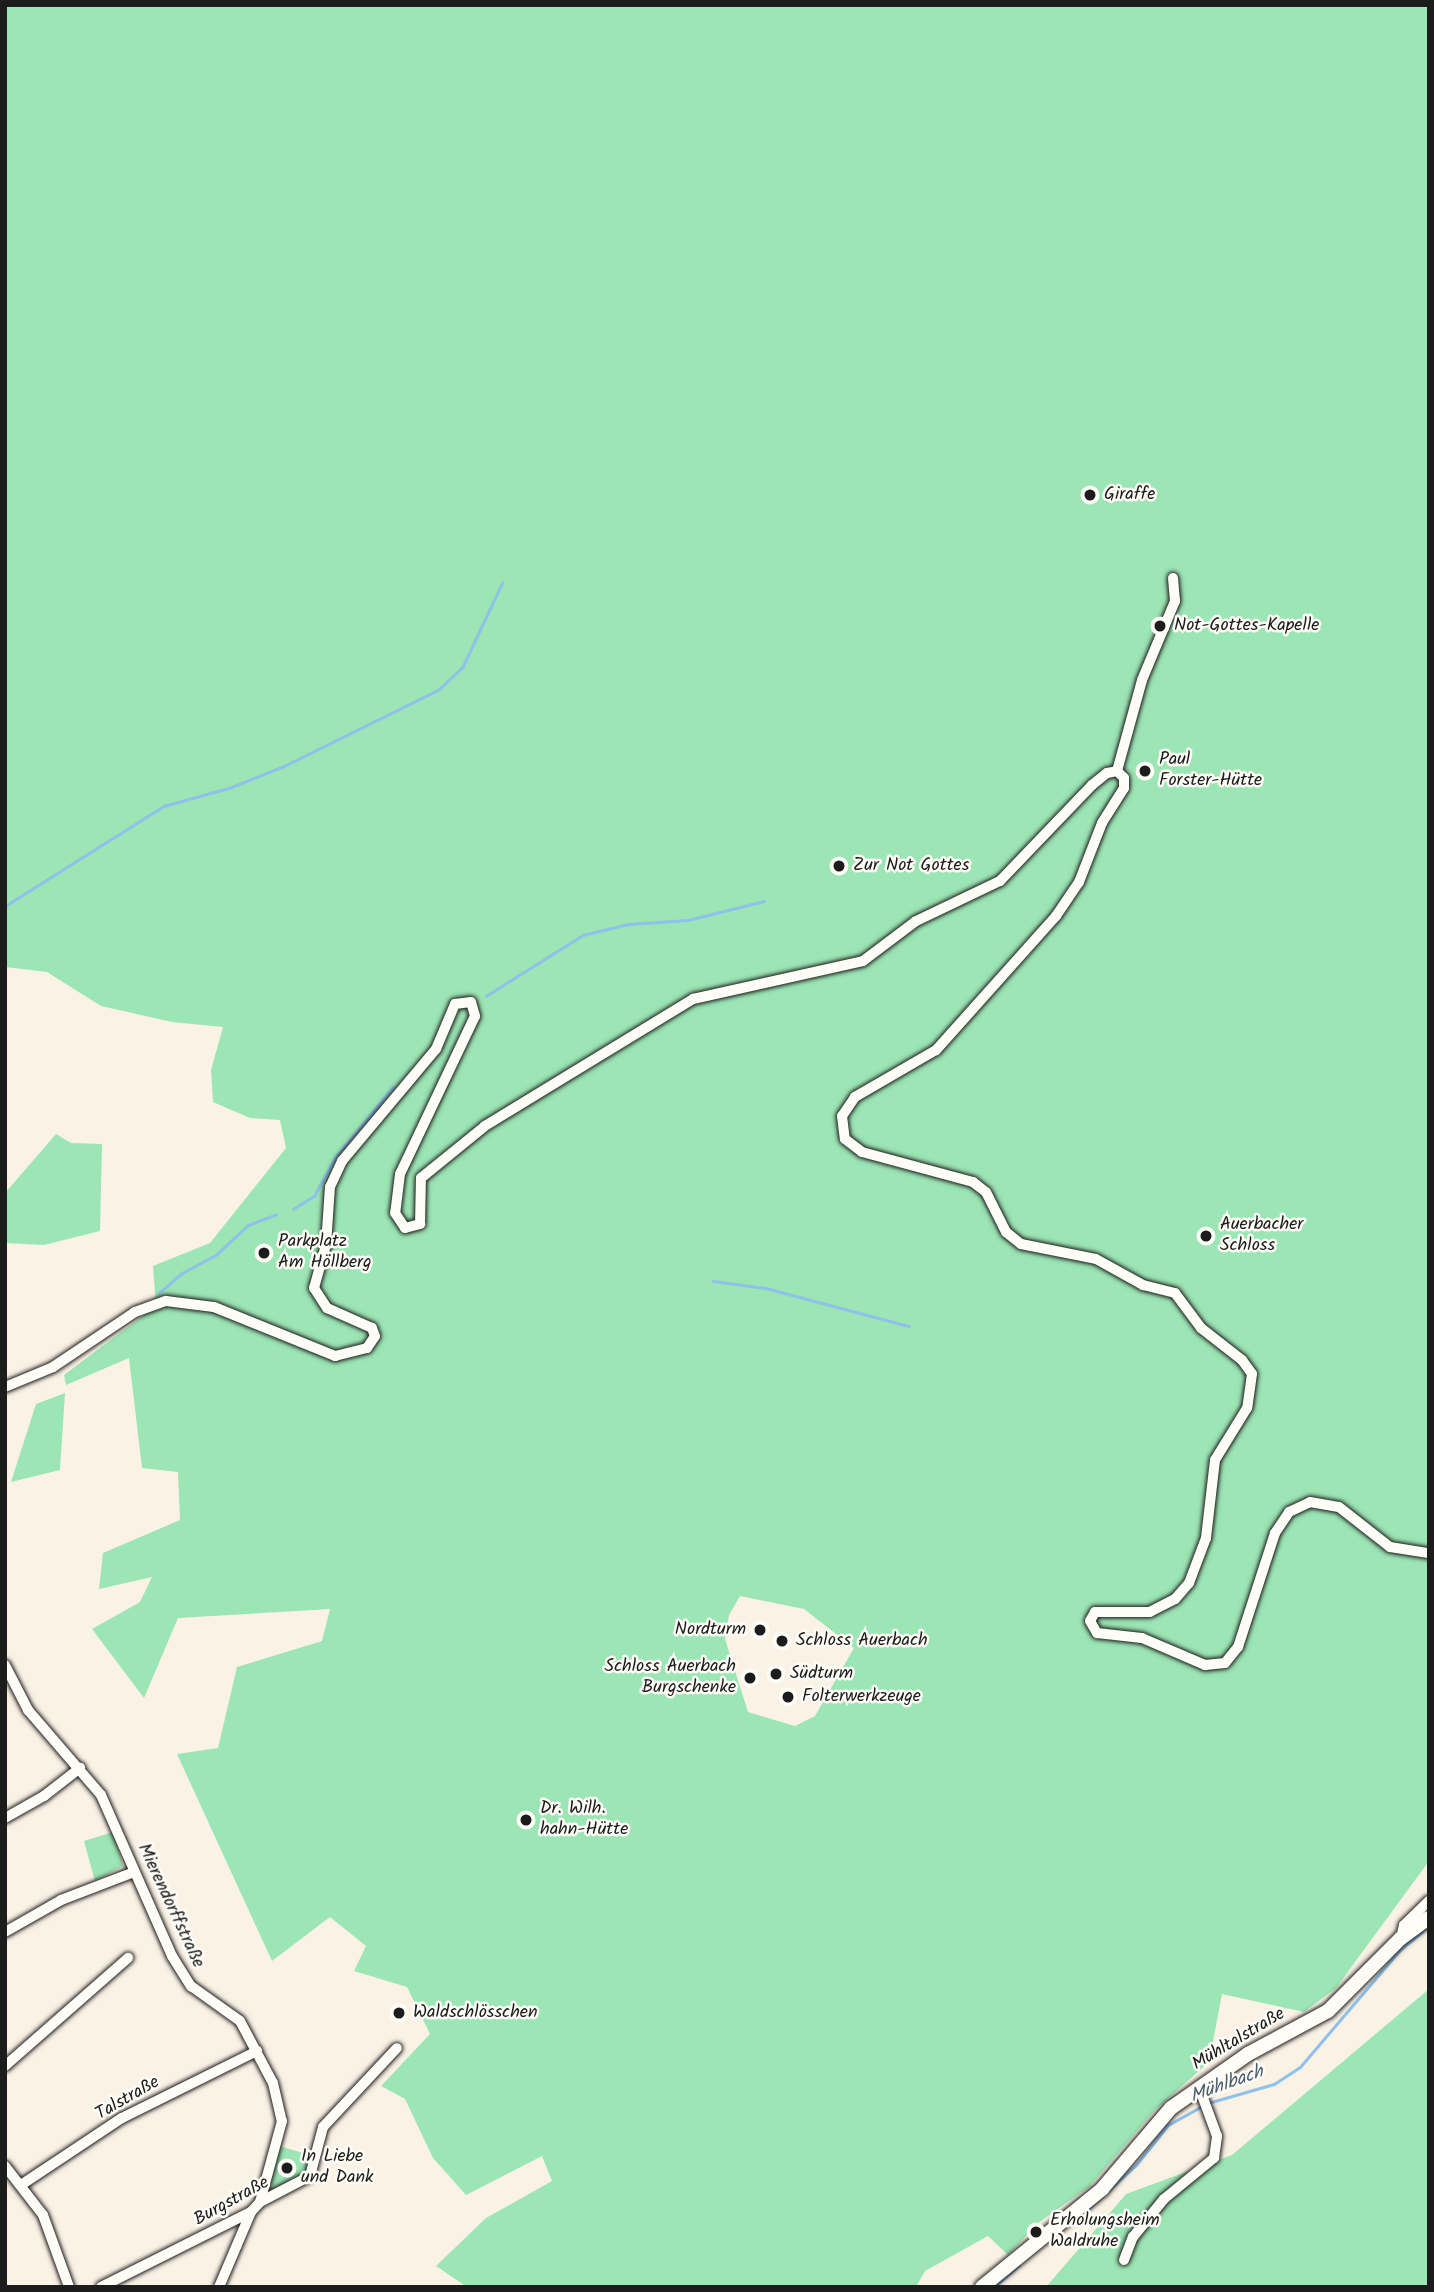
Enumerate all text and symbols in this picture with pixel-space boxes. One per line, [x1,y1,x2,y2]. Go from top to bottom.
place label: Giraffe [1104,484,1155,506]
marker: Giraffe [1082,487,1098,503]
place label: Not-Gottes-Kapelle [1174,615,1319,637]
marker: Not-Gottes-Kapelle [1152,618,1168,634]
place label: Paul Forster-Hütte [1159,750,1262,792]
marker: Paul Forster-Hütte [1137,763,1153,779]
place label: Zur Not Gottes [853,855,969,877]
marker: Zur Not Gottes [831,858,847,874]
place label: Auerbacher Schloss [1220,1215,1303,1258]
marker: Auerbacher Schloss [1198,1228,1214,1244]
place label: Parkplatz Am Höllberg [278,1232,372,1274]
marker: Parkplatz Am Höllberg [256,1245,272,1261]
place label: Nordturm [675,1619,746,1641]
marker: Nordturm [752,1622,768,1638]
place label: Schloss Auerbach [796,1630,928,1652]
marker: Schloss Auerbach [774,1633,790,1649]
place label: Schloss Auerbach Burgschenke [604,1657,736,1700]
place label: Südturm [790,1663,853,1685]
marker: Südturm [768,1666,784,1682]
marker: Schloss Auerbach Burgschenke [742,1670,758,1686]
place label: Folterwerkzeuge [802,1686,921,1708]
marker: Folterwerkzeuge [780,1689,796,1705]
place label: Dr. Wilh. hahn-Hütte [540,1799,628,1842]
marker: Dr. Wilh. hahn-Hütte [518,1812,534,1828]
street label: Mierendorffstraße [132,1840,208,1972]
place label: Waldschlösschen [413,2002,537,2024]
street label: Mühltalstraße [1189,2004,1289,2076]
marker: Waldschlösschen [391,2005,407,2021]
water label: Mühlbach [1187,2061,1267,2109]
street label: Talstraße [92,2072,164,2126]
place label: In Liebe und Dank [301,2147,374,2190]
marker: In Liebe und Dank [279,2160,295,2176]
street label: Burgstraße [191,2173,273,2231]
place label: Erholungsheim Waldruhe [1050,2211,1160,2254]
marker: Erholungsheim Waldruhe [1028,2224,1044,2240]

